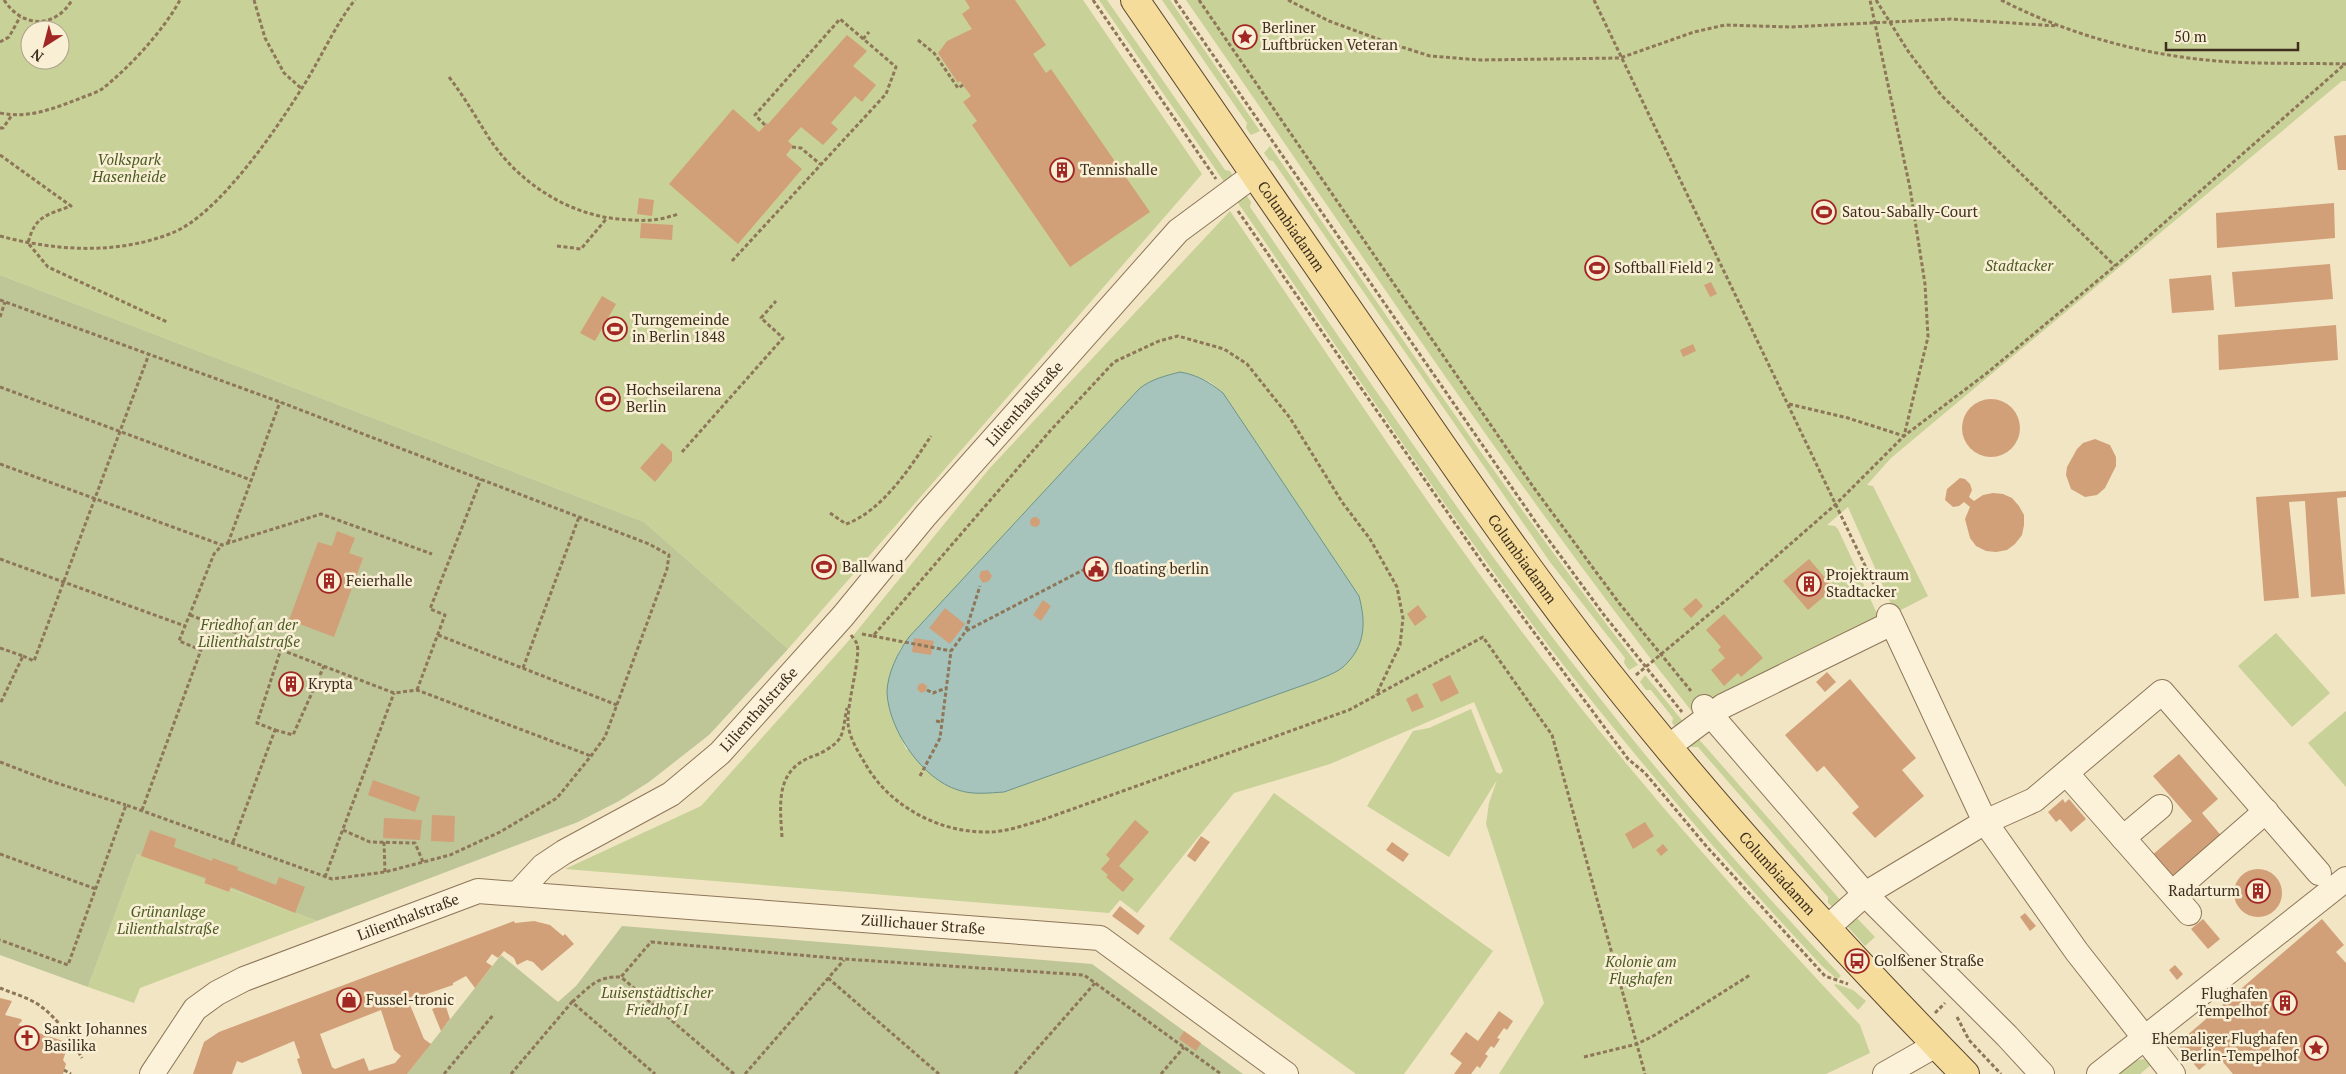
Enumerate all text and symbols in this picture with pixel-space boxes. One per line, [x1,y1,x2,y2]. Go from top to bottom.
place label: Berliner Luftbrücken Veteran [1262,17,1398,54]
north arrow [20,20,70,70]
scale bar [2166,20,2298,52]
place icon: Berliner Luftbrücken Veteran [1232,24,1258,50]
text: 50 m [2174,26,2207,46]
text: N [27,45,47,67]
park label: Volkspark Hasenheide [91,149,166,186]
building icon: Tennishalle [1049,157,1075,183]
place label: Tennishalle [1080,159,1158,179]
street label: Columbiadamm [1254,177,1330,275]
sports icon: Satou-Sabally-Court [1811,199,1837,225]
place label: Satou-Sabally-Court [1842,201,1979,221]
sports icon: Softball Field 2 [1584,255,1610,281]
park label: Stadtacker [1985,255,2054,275]
place label: Softball Field 2 [1614,257,1714,277]
place label: Turngemeinde in Berlin 1848 [632,309,729,346]
sports icon: Turngemeinde in Berlin 1848 [602,316,628,342]
street label: Lilienthalstraße [981,356,1067,450]
place label: Hochseilarena Berlin [626,379,722,416]
sports icon: Hochseilarena Berlin [595,386,621,412]
street label: Columbiadamm [1484,510,1562,607]
sports icon: Ballwand [811,554,837,580]
place label: Ballwand [842,556,904,576]
public building icon: floating berlin [1083,556,1109,582]
place label: floating berlin [1114,558,1209,578]
place label: Projektraum Stadtacker [1826,564,1909,601]
building icon: Feierhalle [316,568,342,594]
place label: Feierhalle [346,570,412,590]
building icon: Projektraum Stadtacker [1796,571,1822,597]
park label: Friedhof an der Lilienthalstraße [197,614,300,651]
street label: Lilienthalstraße [715,662,802,756]
building icon: Krypta [278,671,304,697]
place label: Krypta [308,673,353,693]
street label: Columbiadamm [1735,827,1820,919]
building icon: Radarturm [2245,878,2271,904]
place label: Radarturm [2168,880,2240,900]
street label: Lilienthalstraße [354,888,462,945]
park label: Grünanlage Lilienthalstraße [116,901,219,938]
street label: Züllichauer Straße [860,909,986,938]
bus stop icon: Golßener Straße [1844,948,1870,974]
place label: Golßener Straße [1874,950,1984,970]
park label: Kolonie am Flughafen [1604,951,1677,988]
park label: Luisenstädtischer Friedhof I [600,982,714,1019]
place label: Flughafen Tempelhof [2196,983,2269,1020]
shop icon: Fussel-tronic [336,987,362,1013]
place label: Fussel-tronic [366,989,454,1009]
building icon: Flughafen Tempelhof [2272,990,2298,1016]
place label: Sankt Johannes Basilika [44,1018,147,1055]
church icon: Sankt Johannes Basilika [14,1025,40,1051]
place label: Ehemaliger Flughafen Berlin-Tempelhof [2152,1028,2299,1065]
place icon: Ehemaliger Flughafen Berlin-Tempelhof [2303,1035,2329,1061]

